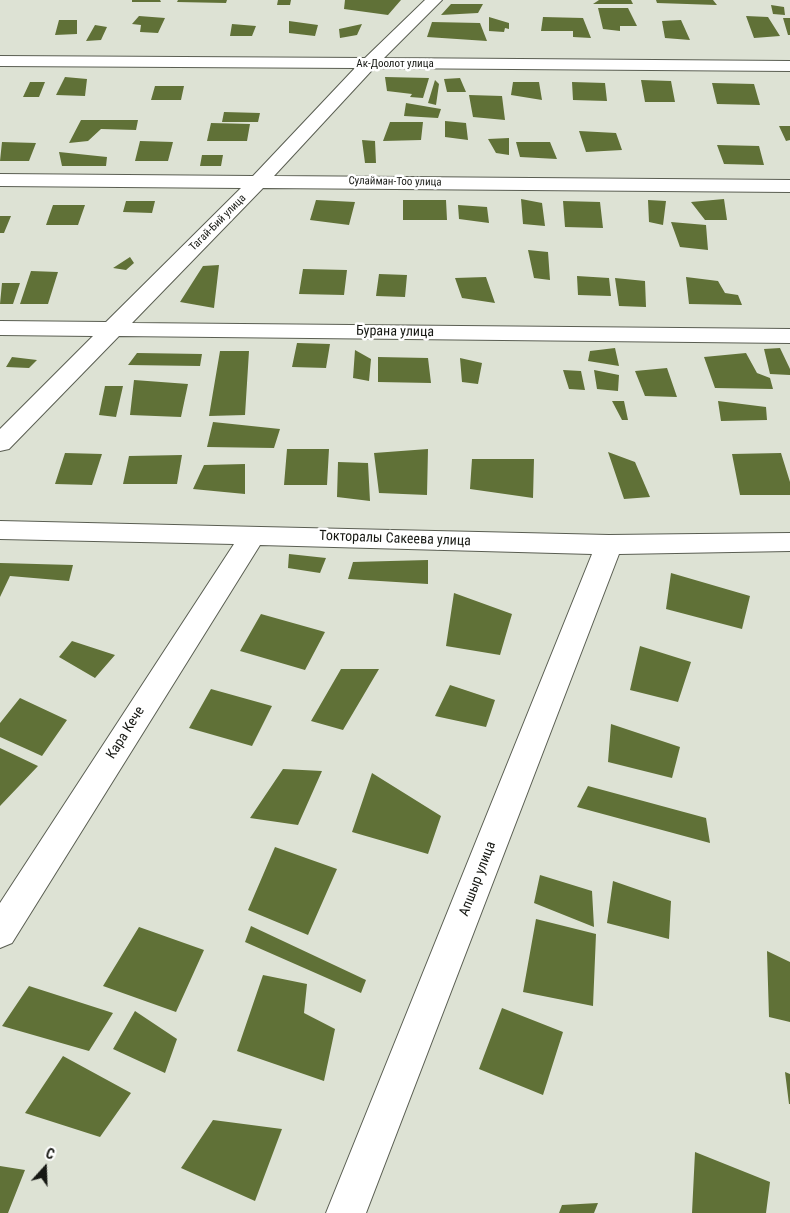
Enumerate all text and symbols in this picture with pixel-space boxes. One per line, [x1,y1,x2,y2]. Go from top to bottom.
street label: Ак-Доолот улица [356,57,434,71]
street label: Сулайман-Тоо улица [348,175,442,189]
street label: Тагай-Бий улица [187,192,249,254]
street label: Бурана улица [356,323,434,341]
street label: Токторалы Сакеева улица [319,528,471,550]
street label: Кара Кече [103,704,149,762]
street label: Апшыр улица [456,839,500,919]
north arrow [20,1143,70,1193]
text: С [44,1145,57,1163]

